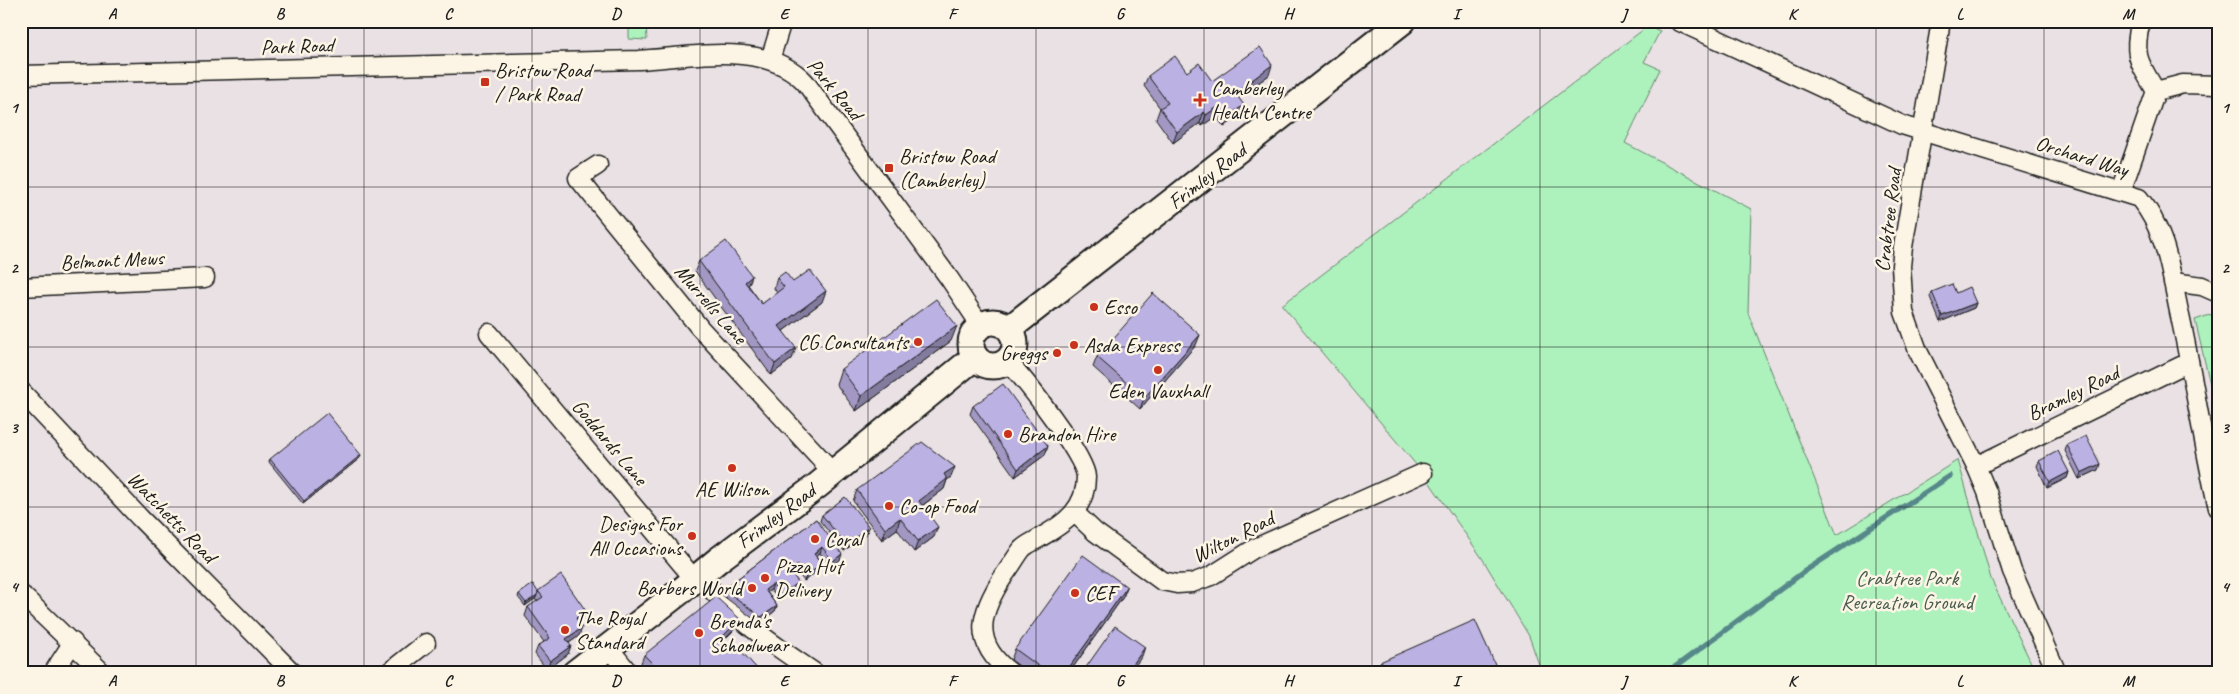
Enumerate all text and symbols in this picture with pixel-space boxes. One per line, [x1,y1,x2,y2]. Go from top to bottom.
text: A [108,4,118,24]
text: B [276,4,286,24]
text: C [444,4,454,24]
text: D [611,4,622,24]
text: E [780,4,791,24]
text: F [948,4,959,24]
text: G [1116,4,1126,24]
text: H [1283,4,1295,24]
text: I [1453,4,1463,24]
text: J [1620,4,1629,24]
text: K [1788,4,1800,24]
text: L [1957,4,1965,24]
text: M [2122,4,2136,24]
street label: Park Road [260,32,337,60]
street label: Park Road [802,53,870,127]
place label: Bristow Road / Park Road [495,57,595,107]
place label: Camberley Health Centre [1211,75,1313,125]
marker: Bristow Road / Park Road [479,76,491,88]
marker: Camberley Health Centre [1193,93,1207,107]
text: 1 [10,98,19,118]
text: 1 [2221,98,2230,118]
street label: Orchard Way [2032,130,2133,183]
street label: Frimley Road [1163,135,1254,215]
place label: Bristow Road (Camberley) [899,143,999,193]
marker: Bristow Road (Camberley) [883,162,895,174]
street label: Crabtree Road [1869,163,1908,273]
street label: Belmont Mews [60,244,166,276]
text: 2 [10,258,19,278]
text: 2 [2221,258,2230,278]
street label: Murrells Lane [669,259,754,351]
place label: Esso [1104,294,1138,320]
marker: Esso [1088,301,1100,313]
place label: CG Consultants [798,329,910,355]
place label: Asda Express [1084,332,1181,358]
marker: CG Consultants [912,336,924,348]
marker: Asda Express [1068,339,1080,351]
place label: Greggs [1000,340,1049,366]
marker: Greggs [1051,347,1063,359]
street label: Bramley Road [2023,358,2127,426]
marker: Eden Vauxhall [1152,364,1164,376]
place label: Eden Vauxhall [1108,378,1211,404]
street label: Goddards Lane [566,394,655,492]
text: 3 [10,418,19,438]
text: 3 [2221,418,2230,438]
place label: Brandon Hire [1018,421,1118,447]
marker: Brandon Hire [1002,428,1014,440]
marker: AE Wilson [726,462,738,474]
street label: Watchetts Road [122,466,225,571]
place label: AE Wilson [695,476,770,502]
street label: Frimley Road [731,476,824,554]
place label: Co-op Food [899,493,980,519]
marker: Co-op Food [883,500,895,512]
street label: Wilton Road [1188,504,1281,569]
place label: Designs For All Occasions [589,511,684,561]
place label: Coral [825,526,865,552]
marker: Designs For All Occasions [686,530,698,542]
marker: Coral [809,533,821,545]
place label: Pizza Hut Delivery [775,553,845,603]
park label: Crabtree Park Recreation Ground [1841,565,1977,615]
marker: Pizza Hut Delivery [759,572,771,584]
place label: Barbers World [637,575,746,601]
text: 4 [10,577,19,597]
text: 4 [2221,577,2230,597]
place label: CEF [1085,580,1121,606]
marker: Barbers World [746,582,758,594]
marker: CEF [1069,587,1081,599]
place label: The Royal Standard [575,605,647,655]
place label: Brenda's Schoolwear [709,608,790,658]
marker: The Royal Standard [559,624,571,636]
marker: Brenda's Schoolwear [693,627,705,639]
text: A [108,671,118,691]
text: B [276,671,286,691]
text: C [444,671,454,691]
text: D [611,671,622,691]
text: E [780,671,791,691]
text: F [948,671,959,691]
text: G [1116,671,1126,691]
text: H [1283,671,1295,691]
text: I [1453,671,1463,691]
text: J [1620,671,1629,691]
text: K [1788,671,1800,691]
text: L [1957,671,1965,691]
text: M [2122,671,2136,691]

